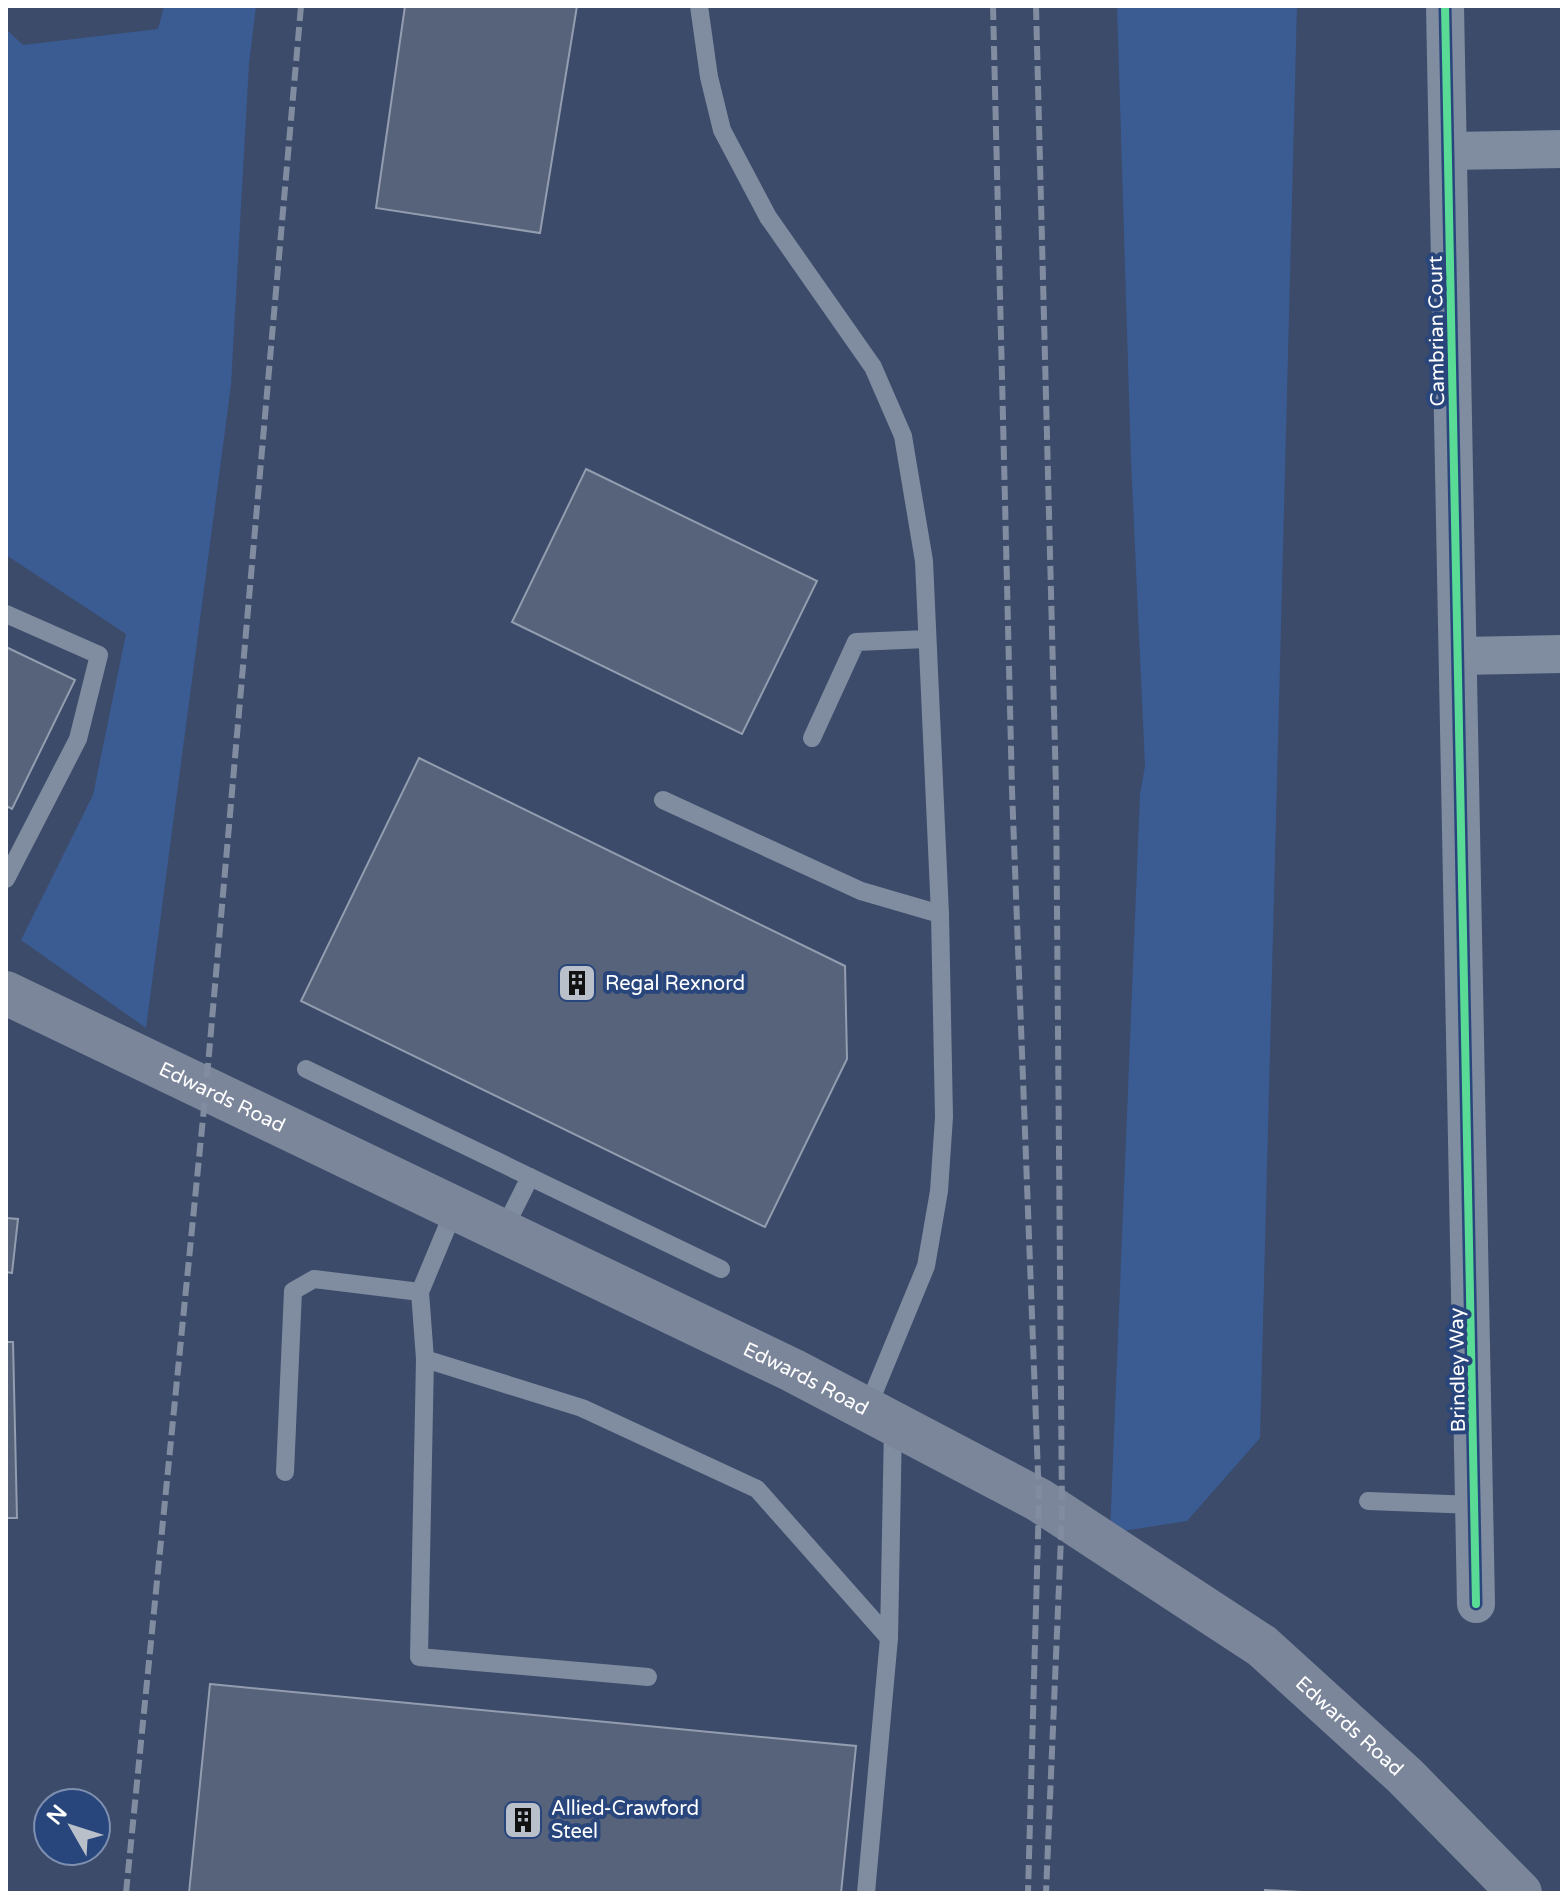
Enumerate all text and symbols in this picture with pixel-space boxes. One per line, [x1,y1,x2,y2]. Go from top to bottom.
street label: Cambrian Court [1424,255,1450,406]
building icon: Regal Rexnord [556,962,598,1004]
place label: Regal Rexnord [605,972,745,996]
street label: Edwards Road [155,1057,289,1138]
street label: Brindley Way [1445,1307,1471,1432]
street label: Edwards Road [739,1337,872,1421]
street label: Edwards Road [1290,1671,1408,1782]
north arrow [32,1787,112,1867]
place label: Allied-Crawford Steel [551,1797,699,1844]
building icon: Allied-Crawford Steel [502,1799,544,1841]
text: N [42,1800,73,1830]

